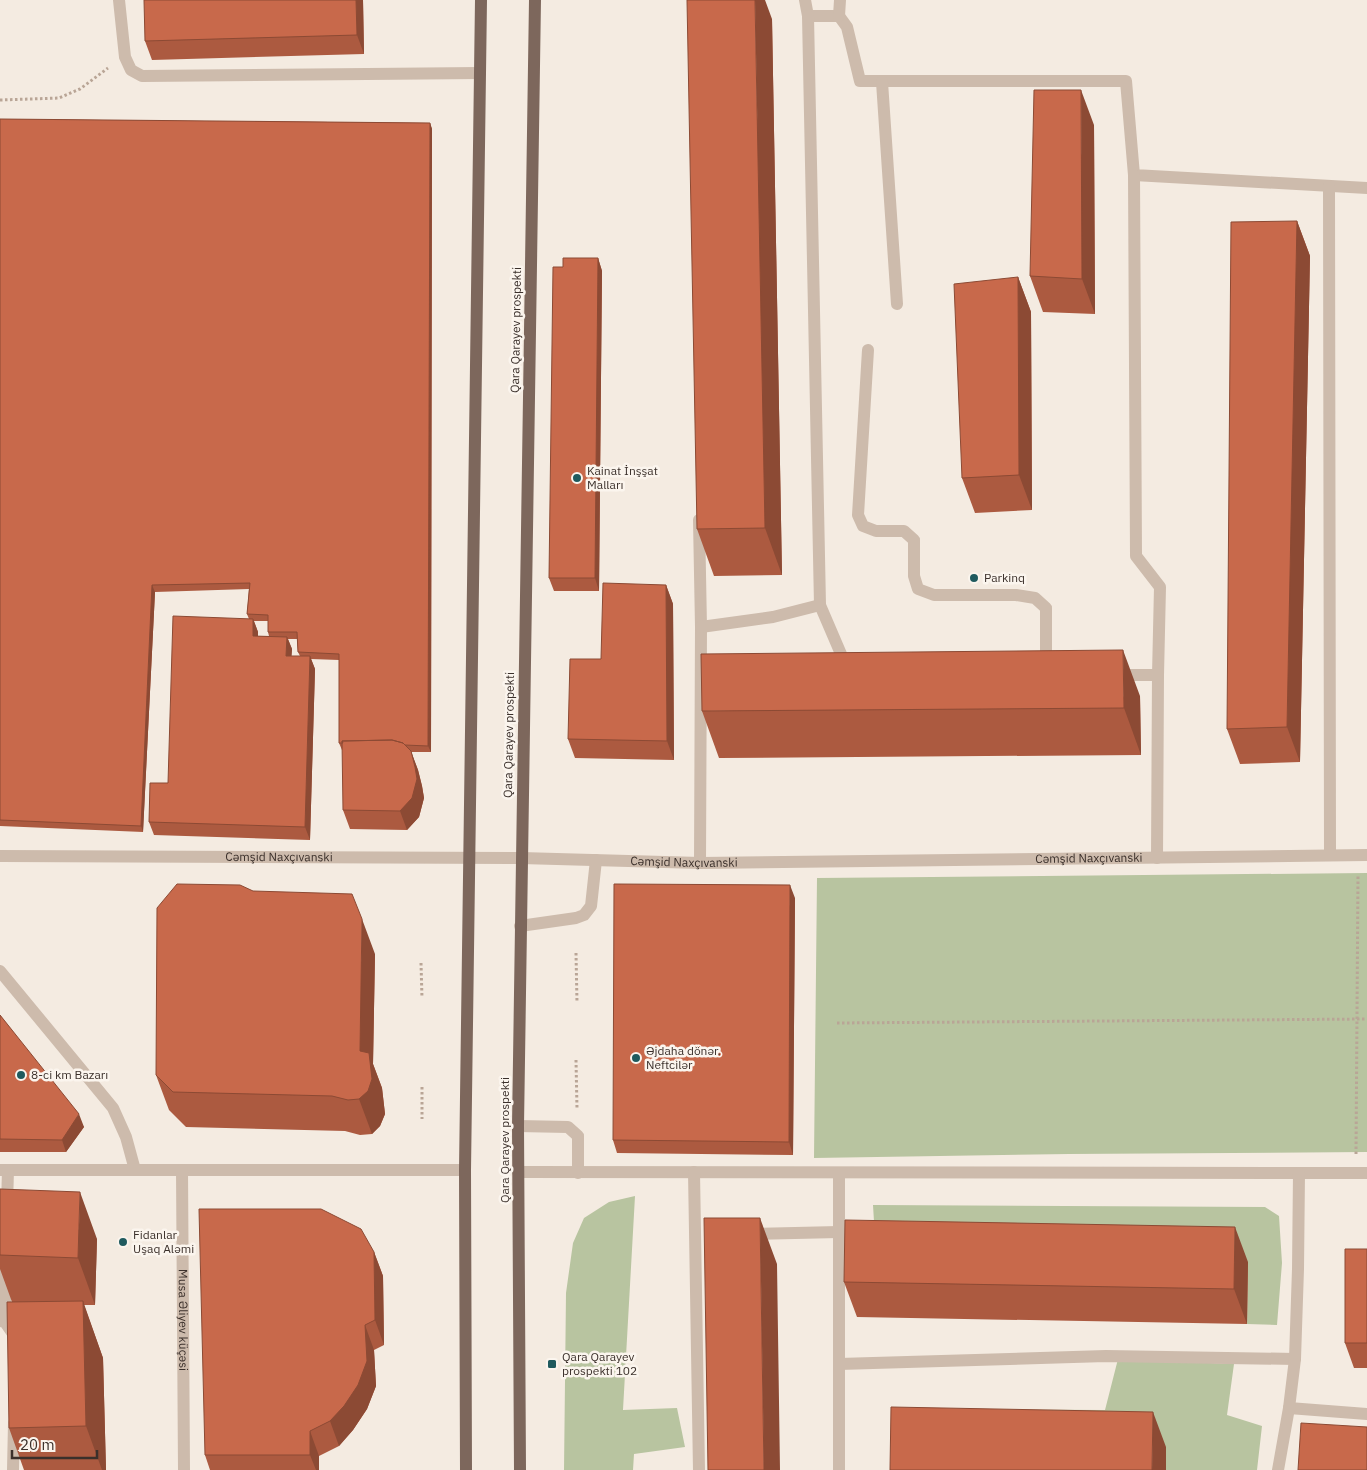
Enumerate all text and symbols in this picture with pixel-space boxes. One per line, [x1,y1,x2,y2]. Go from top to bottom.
street label: Qara Qarayev prospekti [507,267,524,393]
place label: Kainat İnşşat Malları [587,463,658,492]
marker: Kainat İnşşat Malları [571,472,583,484]
place label: Parkinq [984,570,1025,585]
marker: Parkinq [968,572,980,584]
street label: Qara Qarayev prospekti [500,672,517,798]
street label: Cəmşid Naxçıvanski [225,849,333,864]
street label: Cəmşid Naxçıvanski [1035,850,1143,866]
street label: Cəmşid Naxçıvanski [630,853,738,870]
place label: Əjdaha dönər. Neftcilər [646,1043,721,1072]
marker: Əjdaha dönər. Neftcilər [630,1052,642,1064]
place label: 8-ci km Bazarı [31,1067,108,1082]
marker: 8-ci km Bazarı [15,1069,27,1081]
street label: Qara Qarayev prospekti [497,1077,512,1203]
place label: Fidanlar Uşaq Aləmi [133,1227,194,1256]
marker: Fidanlar Uşaq Aləmi [117,1236,129,1248]
street label: Musa Əliyev küçəsi [176,1269,191,1371]
place label: Qara Qarayev prospekti 102 [562,1349,637,1378]
marker: Qara Qarayev prospekti 102 [546,1358,558,1370]
scale bar [12,1428,98,1460]
text: 20 m [20,1435,55,1454]

